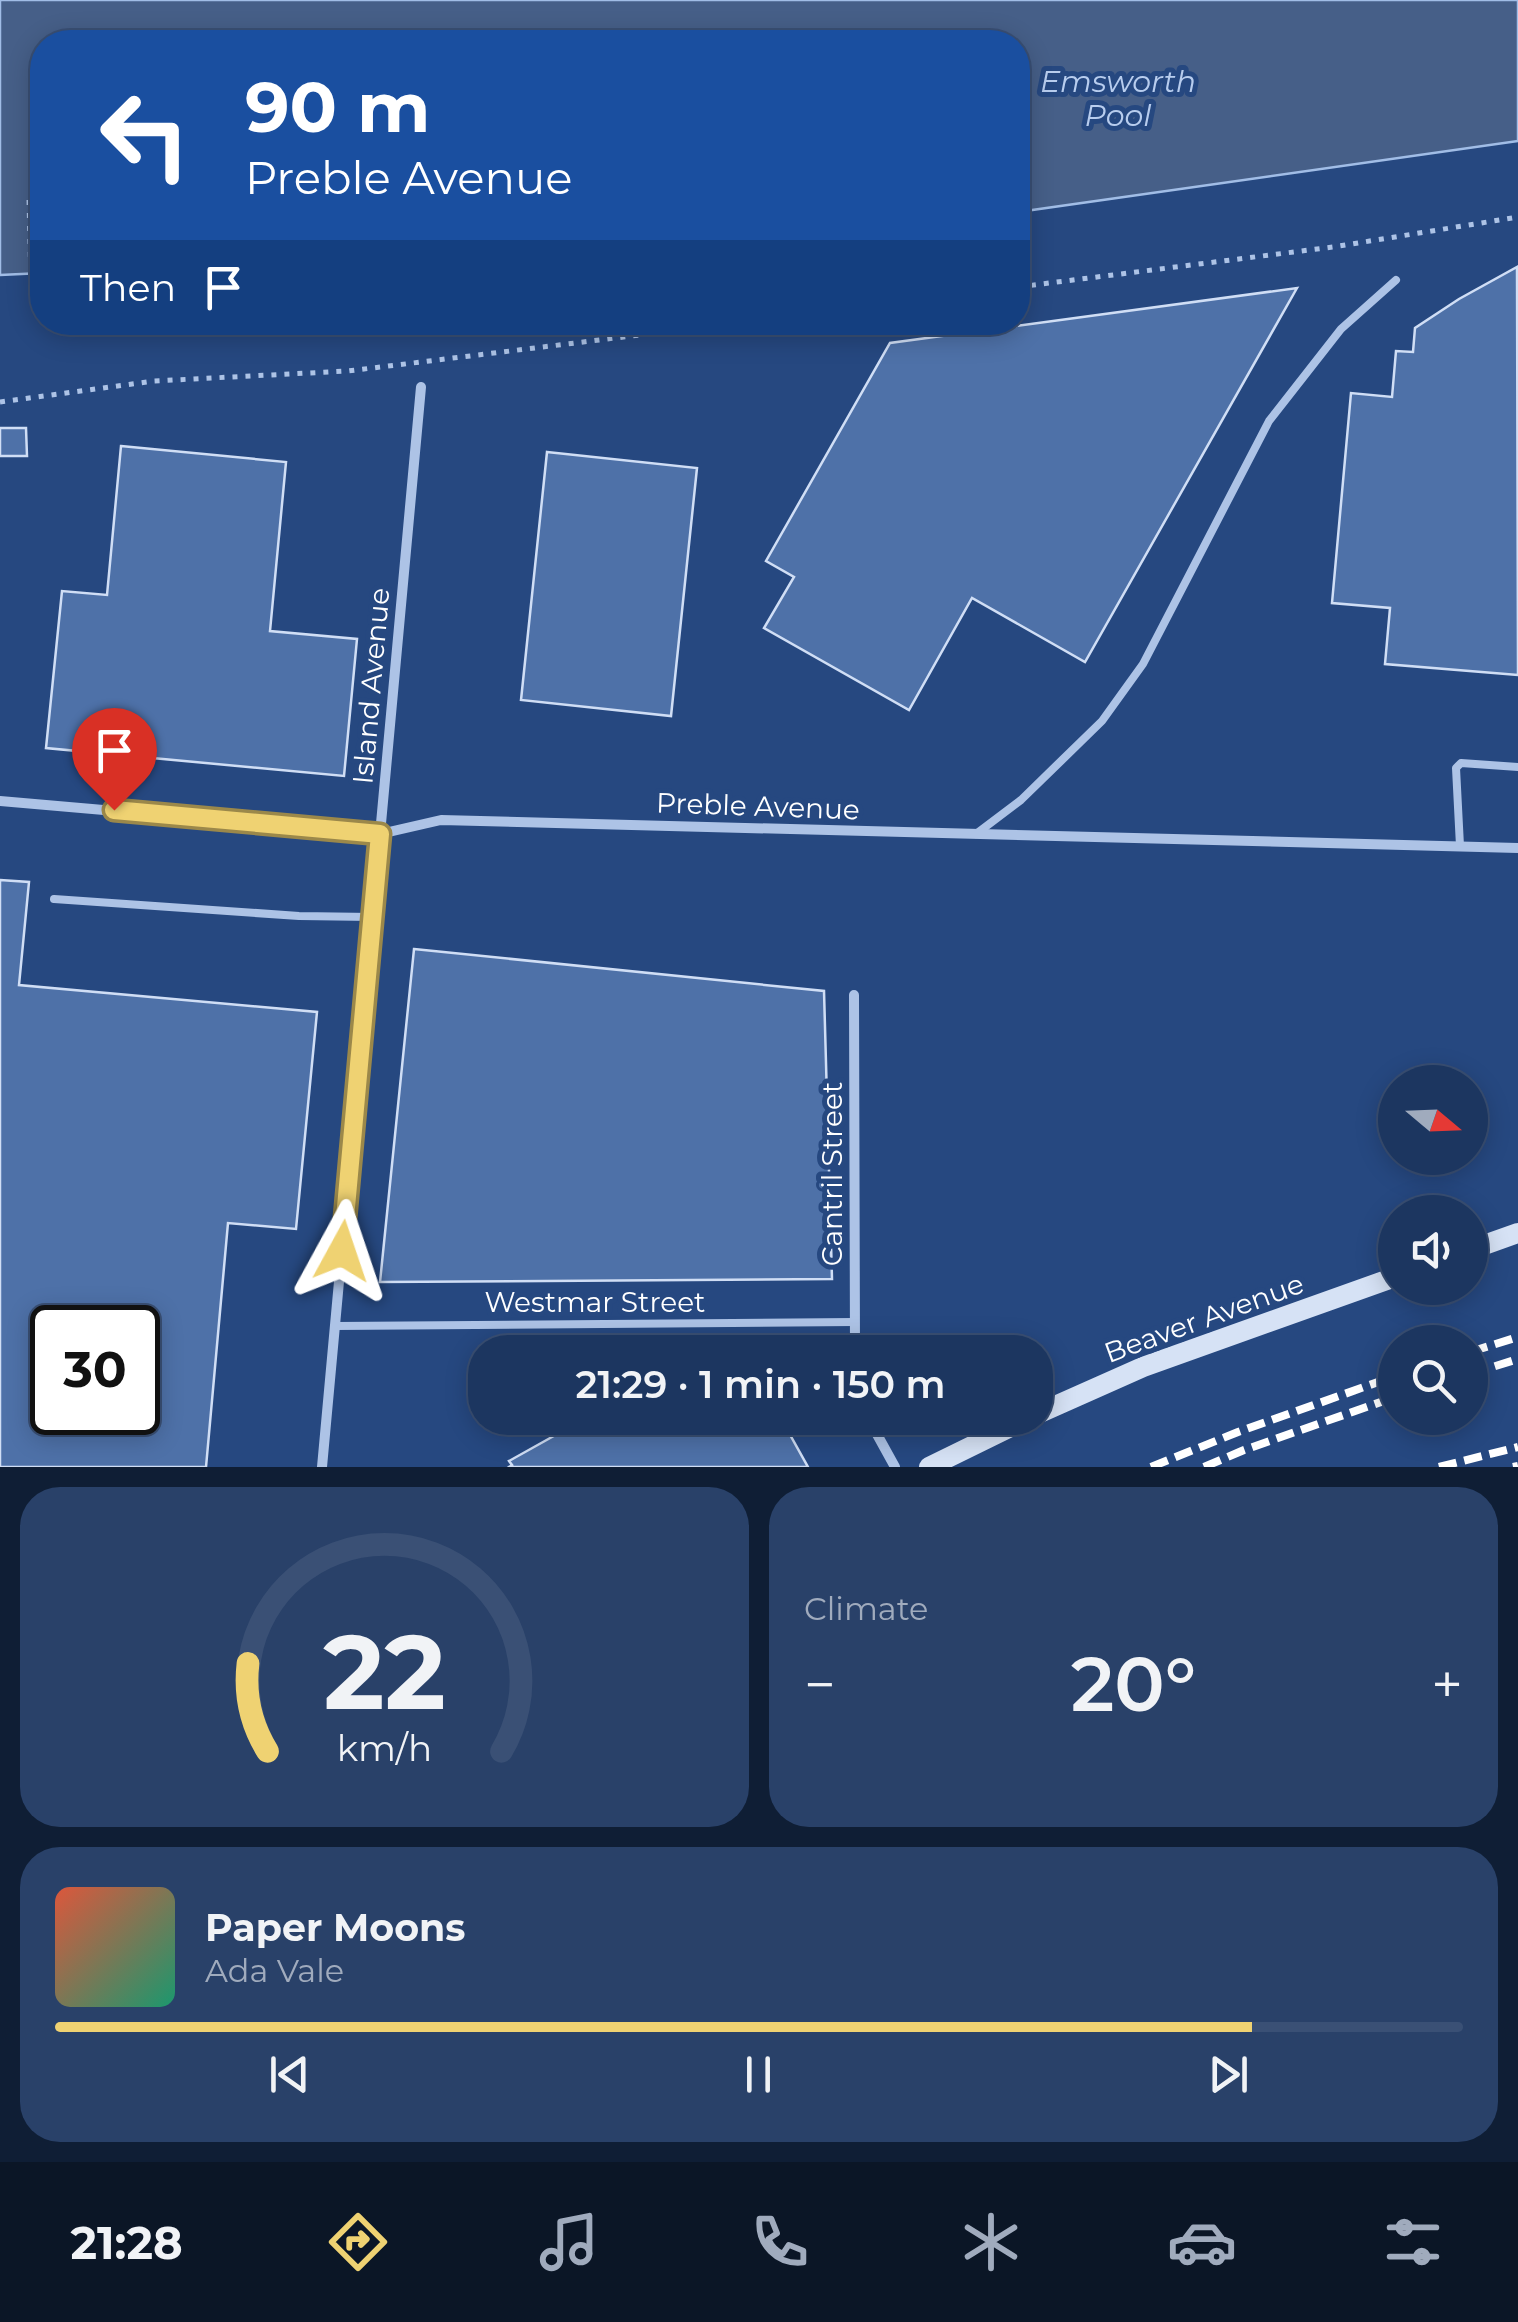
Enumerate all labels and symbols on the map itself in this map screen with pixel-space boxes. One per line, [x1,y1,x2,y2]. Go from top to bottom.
water label: Emsworth Pool [1040,63,1196,134]
street label: Island Avenue [345,586,397,786]
pin [72,708,157,811]
street label: Preble Avenue [656,785,860,827]
north arrow [1378,1065,1488,1175]
street label: Cantril Street [815,1082,849,1266]
position arrow [290,1199,394,1303]
street label: Beaver Avenue [1100,1266,1308,1370]
street label: Westmar Street [485,1285,705,1319]
speed limit sign: 30 [30,1305,160,1435]

